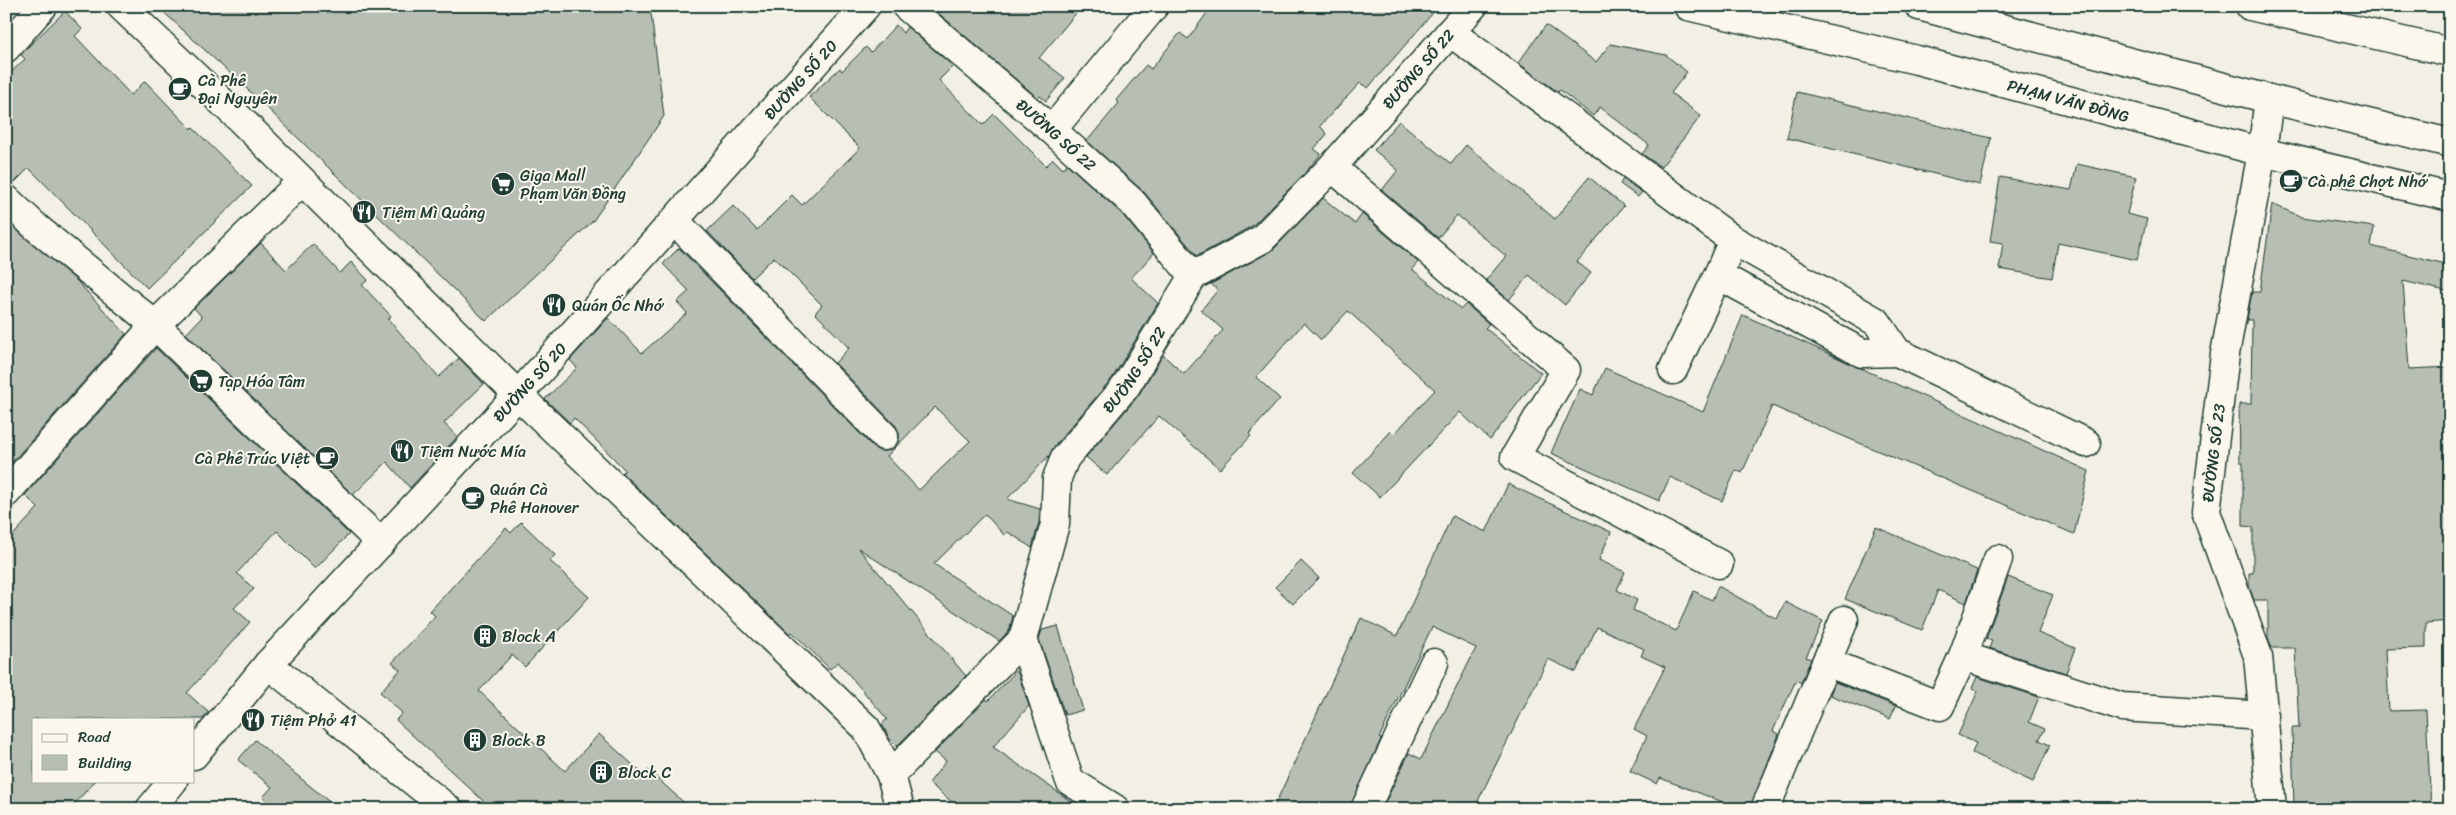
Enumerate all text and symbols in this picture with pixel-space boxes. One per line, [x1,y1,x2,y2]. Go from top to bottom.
street label: ĐƯỜNG SỐ 22 [1375,22,1462,116]
street label: ĐƯỜNG SỐ 20 [756,33,845,127]
place label: Cà Phê Đại Nguyên [198,66,277,113]
street label: PHẠM VĂN ĐỒNG [2004,71,2133,131]
cafe icon: Cà Phê Đại Nguyên [167,76,193,102]
street label: ĐƯỜNG SỐ 22 [1009,91,1103,179]
place label: Giga Mall Phạm Văn Đồng [520,161,626,208]
place label: Cà phê Chợt Nhớ [2308,167,2429,196]
cafe icon: Cà phê Chợt Nhớ [2278,168,2304,194]
supermarket icon: Giga Mall Phạm Văn Đồng [490,171,516,197]
place label: Tiệm Mì Quảng [382,198,485,227]
restaurant icon: Tiệm Mì Quảng [351,199,377,225]
place label: Quán Ốc Nhớ [572,291,665,320]
restaurant icon: Quán Ốc Nhớ [541,292,567,318]
street label: ĐƯỜNG SỐ 22 [1095,321,1174,420]
street label: ĐƯỜNG SỐ 20 [485,335,574,429]
place label: Tạp Hóa Tâm [218,367,305,396]
supermarket icon: Tạp Hóa Tâm [188,368,214,394]
street label: ĐƯỜNG SỐ 23 [2193,402,2234,504]
place label: Tiệm Nước Mía [420,437,526,466]
restaurant icon: Tiệm Nước Mía [389,438,415,464]
place label: Cà Phê Trúc Việt [195,444,310,473]
cafe icon: Cà Phê Trúc Việt [314,445,340,471]
place label: Quán Cà Phê Hanover [490,475,580,522]
cafe icon: Quán Cà Phê Hanover [460,485,486,511]
place label: Block A [502,622,556,651]
building icon: Block A [472,623,498,649]
place label: Tiệm Phở 41 [270,706,357,735]
restaurant icon: Tiệm Phở 41 [240,707,266,733]
legend [32,718,195,782]
text: Road [78,724,111,750]
place label: Block B [492,726,546,755]
building icon: Block B [462,727,488,753]
text: Building [78,750,132,776]
place label: Block C [618,758,671,787]
building icon: Block C [588,759,614,785]

